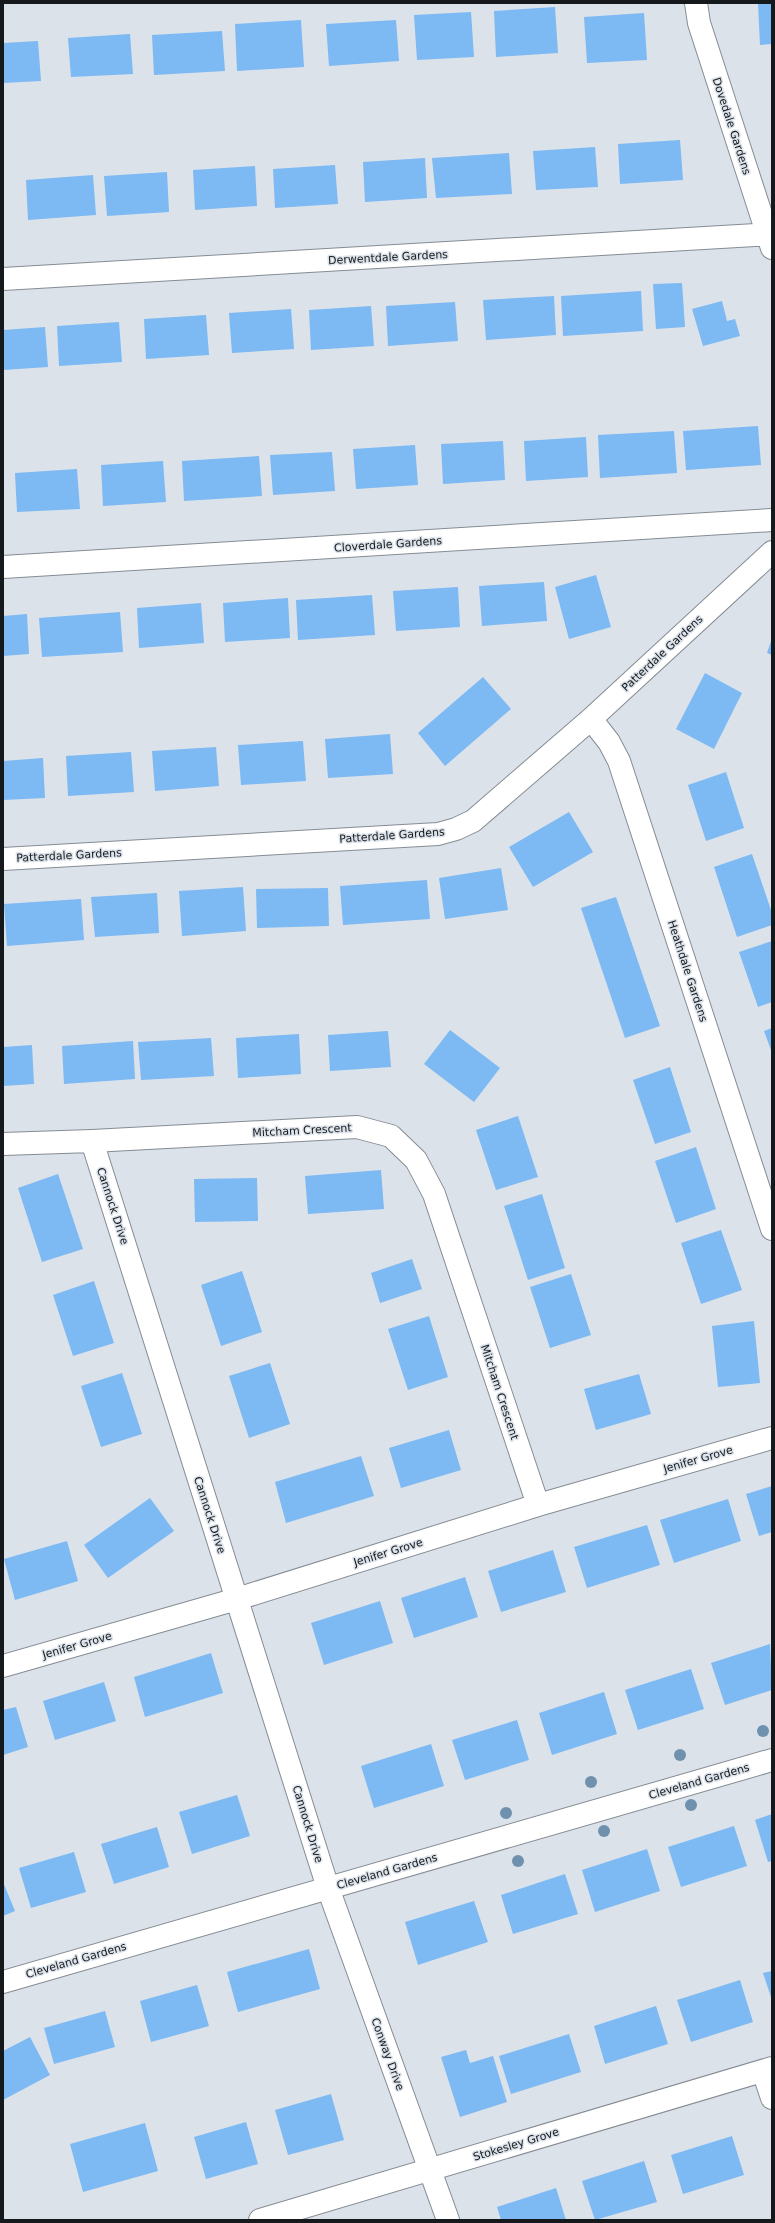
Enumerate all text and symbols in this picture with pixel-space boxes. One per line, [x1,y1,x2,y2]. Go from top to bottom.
street label: Dovedale Gardens [710,76,753,177]
street label: Derwentdale Gardens [328,248,448,267]
street label: Cloverdale Gardens [334,534,443,555]
street label: Patterdale Gardens [619,612,706,694]
street label: Patterdale Gardens [339,825,445,846]
street label: Patterdale Gardens [16,846,122,865]
street label: Heathdale Gardens [665,919,710,1024]
street label: Mitcham Crescent [252,1121,353,1140]
street label: Cannock Drive [94,1166,131,1247]
street label: Mitcham Crescent [478,1343,521,1442]
street label: Jenifer Grove [661,1443,735,1476]
street label: Cannock Drive [191,1475,228,1556]
street label: Jenifer Grove [351,1536,424,1569]
street label: Jenifer Grove [40,1629,114,1662]
street label: Cleveland Gardens [647,1761,751,1802]
street label: Cannock Drive [290,1784,326,1865]
street label: Cleveland Gardens [335,1851,439,1892]
street label: Cleveland Gardens [24,1940,128,1981]
street label: Conway Drive [368,2016,407,2093]
street label: Stokesley Grove [472,2125,561,2164]

